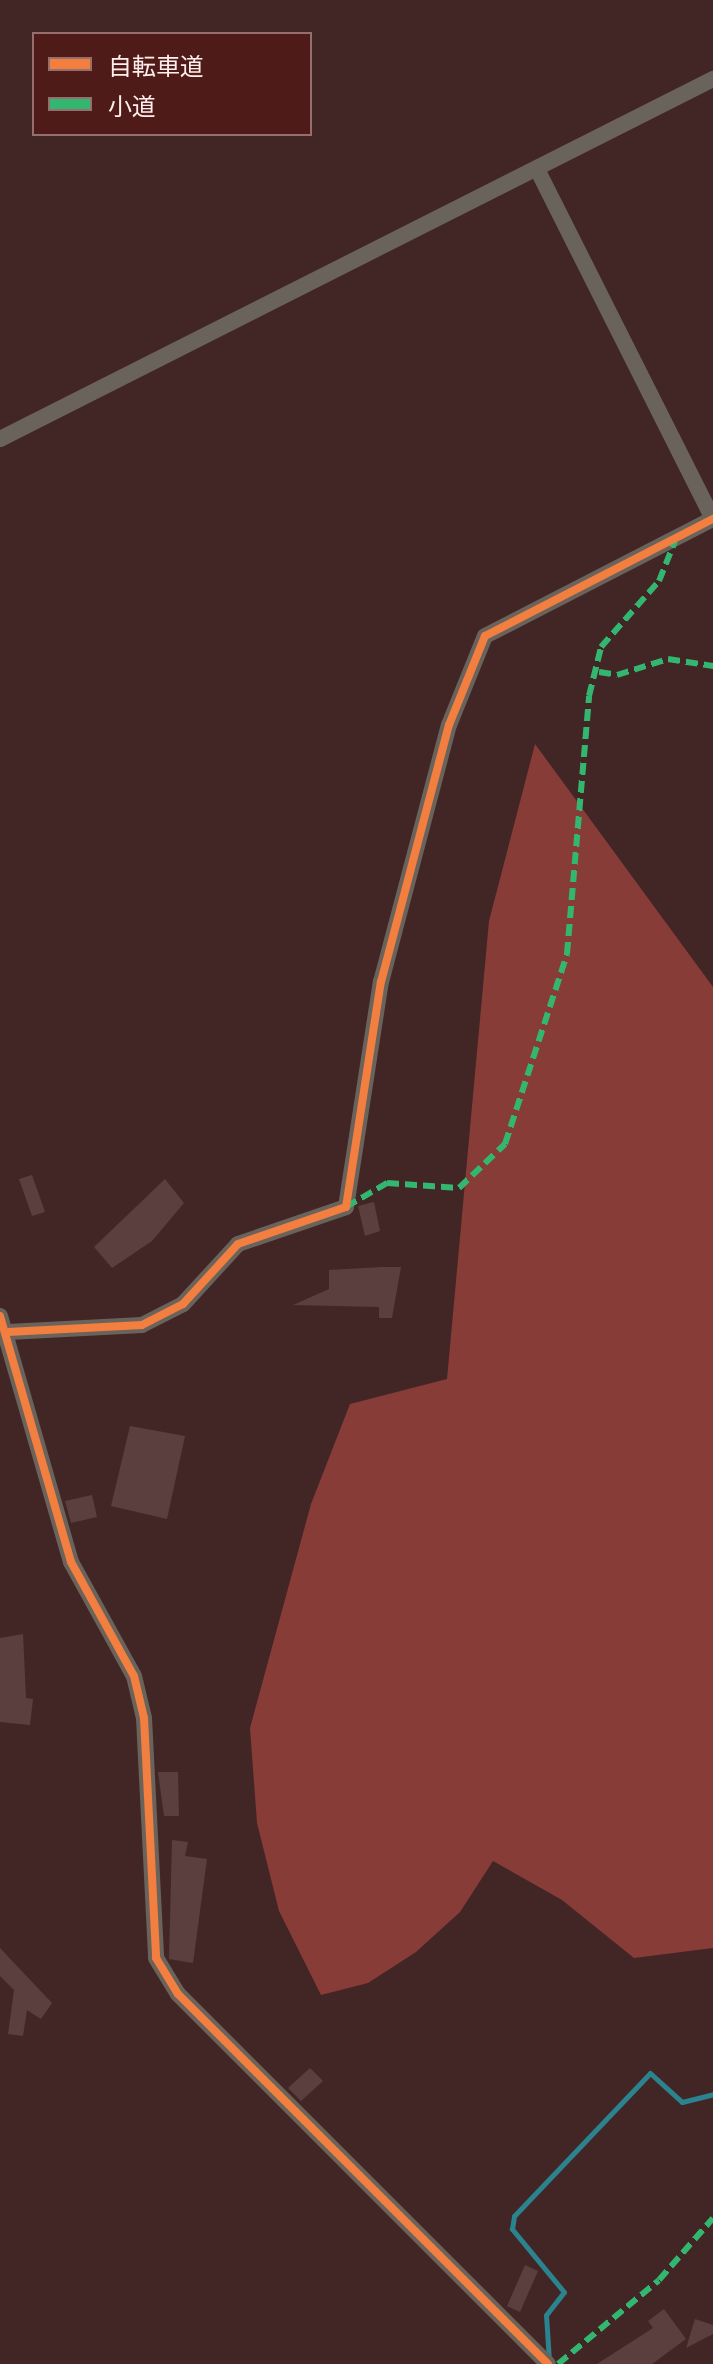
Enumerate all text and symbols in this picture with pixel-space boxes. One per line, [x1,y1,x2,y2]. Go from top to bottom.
legend [32,32,312,136]
text: 自転車道 [108,50,204,82]
text: 小道 [108,90,156,122]

